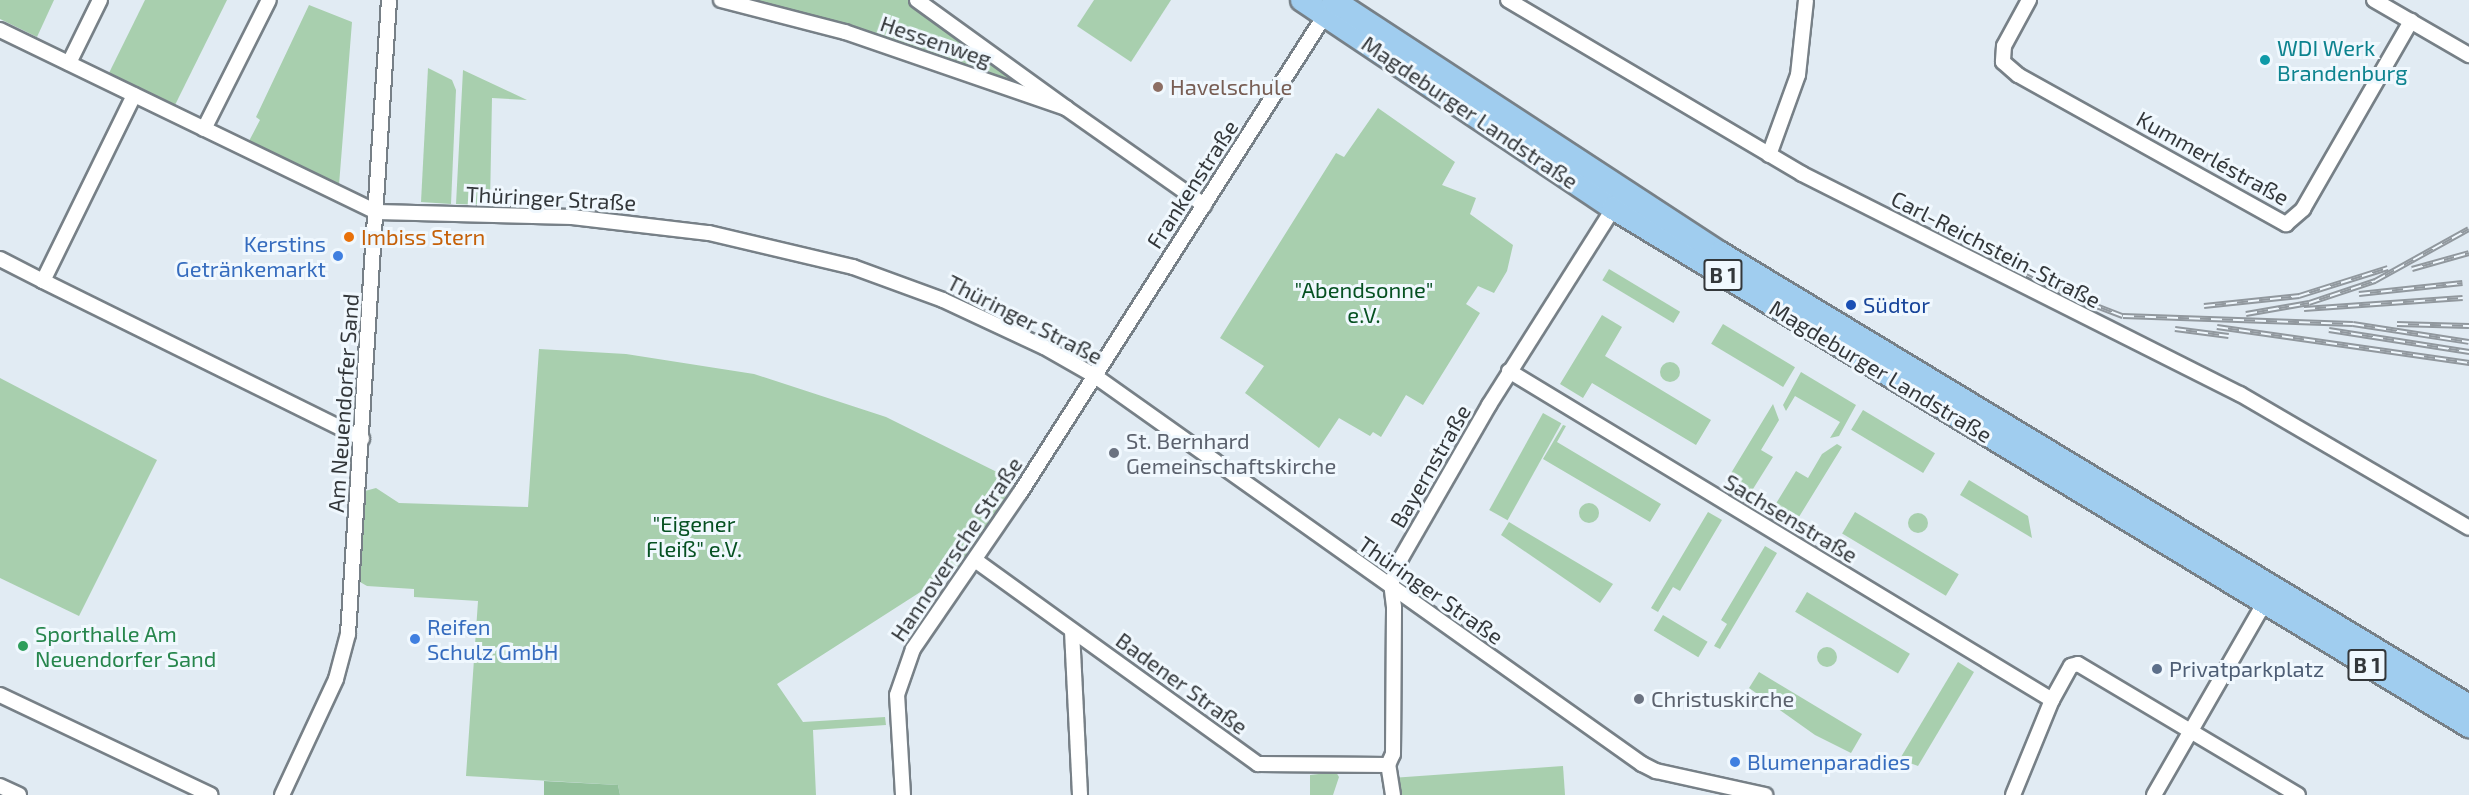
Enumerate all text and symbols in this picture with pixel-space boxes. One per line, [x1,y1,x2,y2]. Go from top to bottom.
street label: Hessenweg [877,10,995,72]
street label: Magdeburger Landstraße [1357,30,1583,194]
place label: WDI Werk Brandenburg [2277,34,2408,86]
marker: WDI Werk Brandenburg [2258,53,2272,67]
place label: Havelschule [1170,74,1292,100]
marker: Havelschule [1151,80,1165,94]
street label: Kummerléstraße [2132,105,2294,211]
street label: Frankenstraße [1141,115,1243,253]
street label: Thüringer Straße [465,180,637,216]
street label: Carl-Reichstein-Straße [1887,185,2105,313]
place label: Imbiss Stern [361,224,485,250]
place label: Kerstins Getränkemarkt [176,230,326,282]
marker: Imbiss Stern [342,230,356,244]
marker: Kerstins Getränkemarkt [331,249,345,263]
road number: B 1 [1702,257,1744,293]
street label: Thüringer Straße [943,268,1107,370]
park label: "Abendsonne" e.V. [1294,276,1434,328]
street label: Am Neuendorfer Sand [322,292,364,514]
place label: Südtor [1863,292,1930,318]
street label: Magdeburger Landstraße [1765,294,1997,448]
marker: Südtor [1844,298,1858,312]
street label: Bayernstraße [1384,400,1476,532]
place label: St. Bernhard Gemeinschaftskirche [1126,427,1336,478]
marker: St. Bernhard Gemeinschaftskirche [1107,446,1121,460]
street label: Hannoversche Straße [885,452,1027,646]
street label: Sachsenstraße [1720,468,1862,568]
park label: "Eigener Fleiß" e.V. [646,510,742,562]
street label: Thüringer Straße [1353,530,1509,650]
place label: Reifen Schulz GmbH [427,613,558,664]
place label: Sporthalle Am Neuendorfer Sand [35,620,217,672]
street label: Badener Straße [1111,626,1253,740]
marker: Reifen Schulz GmbH [408,632,422,646]
marker: Sporthalle Am Neuendorfer Sand [16,639,30,653]
road number: B 1 [2346,647,2388,683]
place label: Privatparkplatz [2169,656,2324,682]
marker: Privatparkplatz [2150,662,2164,676]
place label: Christuskirche [1651,686,1794,712]
marker: Christuskirche [1632,692,1646,706]
place label: Blumenparadies [1747,749,1910,775]
marker: Blumenparadies [1728,755,1742,769]

